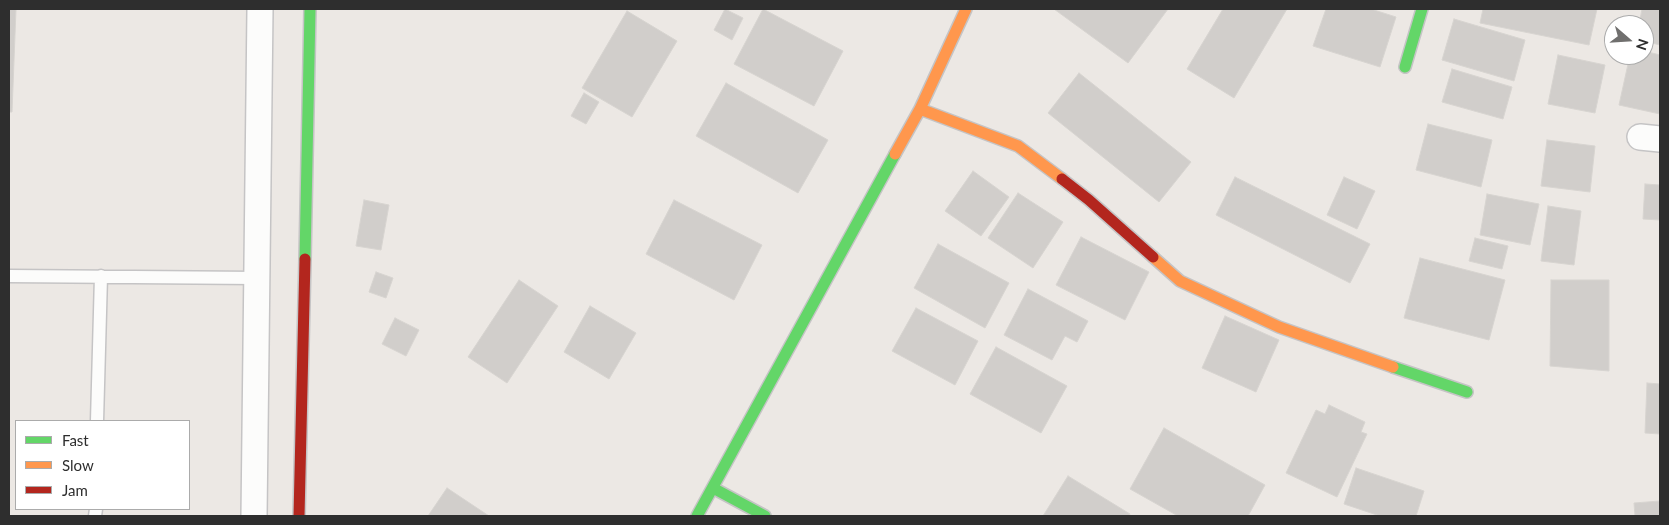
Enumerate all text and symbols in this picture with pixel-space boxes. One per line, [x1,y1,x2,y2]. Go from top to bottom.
north arrow [1604,15,1654,65]
text: N [1633,37,1653,53]
legend [15,420,190,510]
text: Fast [62,431,89,449]
text: Slow [62,456,94,474]
text: Jam [62,481,88,499]

